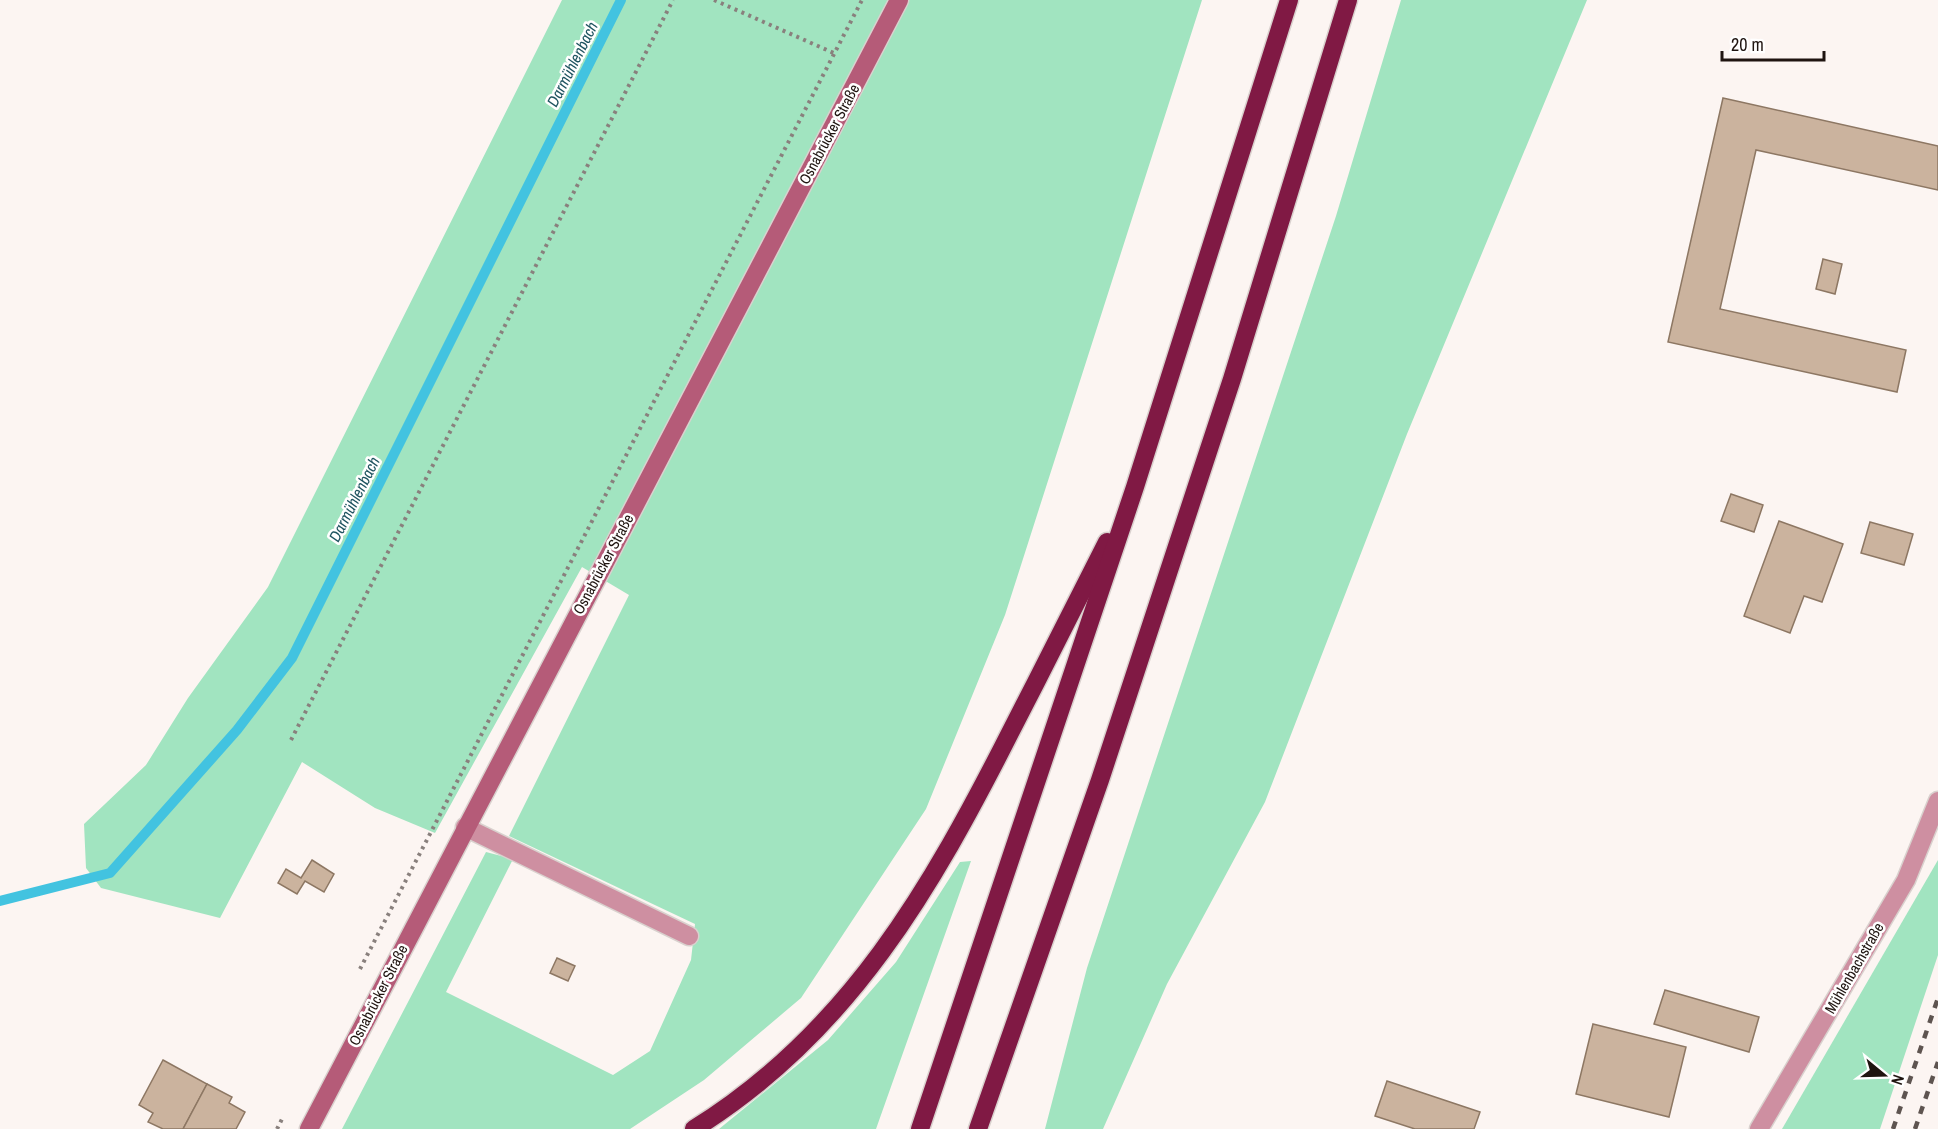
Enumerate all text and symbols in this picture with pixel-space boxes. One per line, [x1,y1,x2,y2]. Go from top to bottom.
water label: Darmühlenbach [541,18,603,110]
scale bar [1722,24,1824,62]
text: 20 m [1731,32,1764,57]
street label: Osnabrücker Straße [794,80,864,188]
water label: Darmühlenbach [323,453,385,545]
street label: Osnabrücker Straße [568,510,638,618]
street label: Mühlenbachstraße [1819,919,1889,1017]
street label: Osnabrücker Straße [344,941,413,1049]
north arrow [1854,1045,1914,1105]
text: N [1886,1072,1910,1088]

